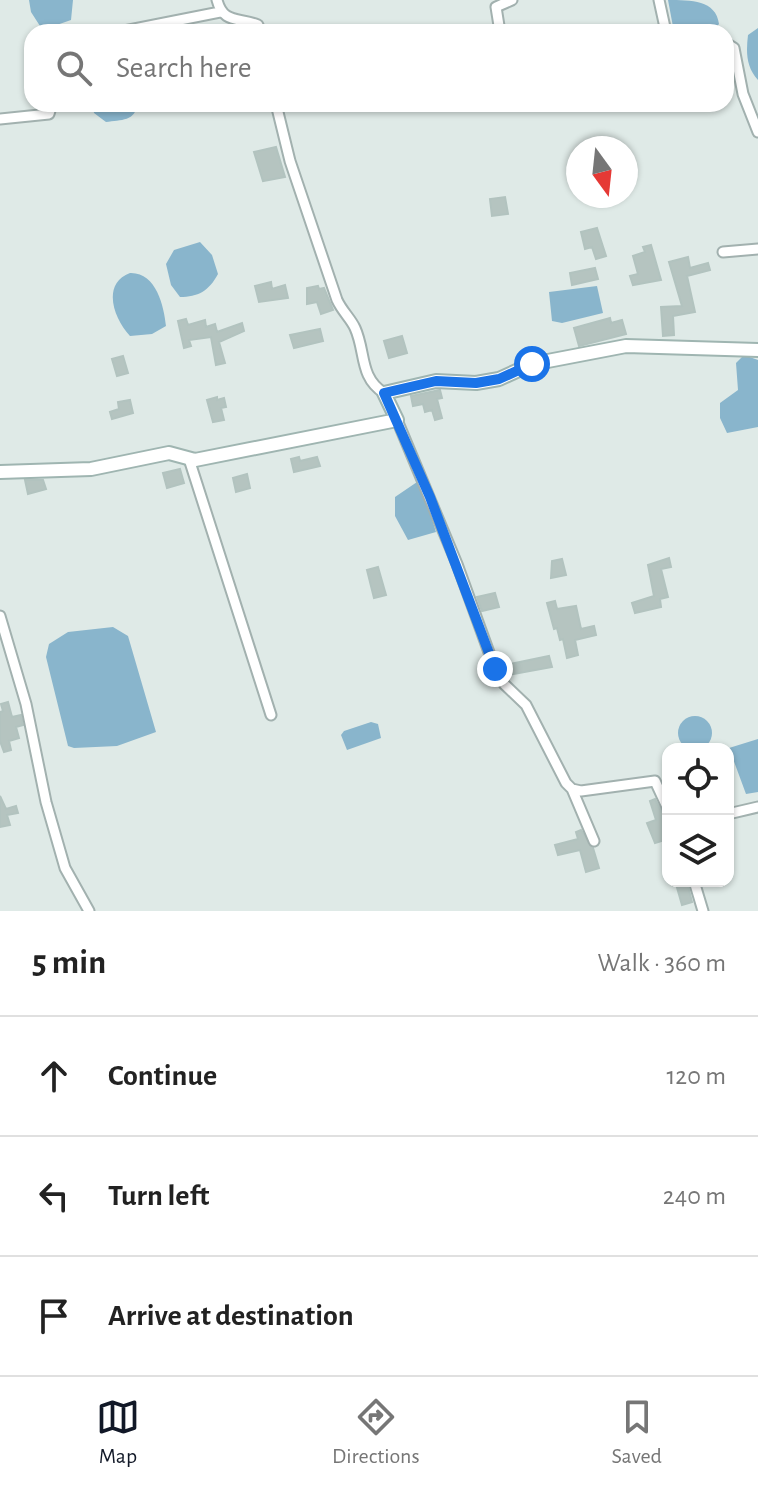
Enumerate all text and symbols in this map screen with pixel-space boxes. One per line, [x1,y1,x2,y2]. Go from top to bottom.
search box [24,24,734,112]
icon: search [52,46,96,90]
text: Search here [116,53,252,83]
north arrow [566,136,638,208]
route start [514,346,550,382]
route end [477,651,513,687]
map controls [662,743,734,887]
button: locate [662,743,734,815]
button: layers [662,815,734,887]
text: 5 min [32,946,106,980]
text: Walk · 360 m [598,950,726,976]
icon: ahead [32,1054,76,1098]
text: Continue [108,1061,217,1091]
text: 120 m [666,1063,726,1089]
icon: left [32,1174,76,1218]
text: Turn left [108,1181,209,1211]
text: 240 m [663,1183,726,1209]
icon: arrive [32,1294,76,1338]
text: Arrive at destination [108,1301,354,1331]
tab: Map [96,1395,140,1469]
tab: Directions [332,1395,420,1469]
tab: Saved [612,1395,662,1469]

